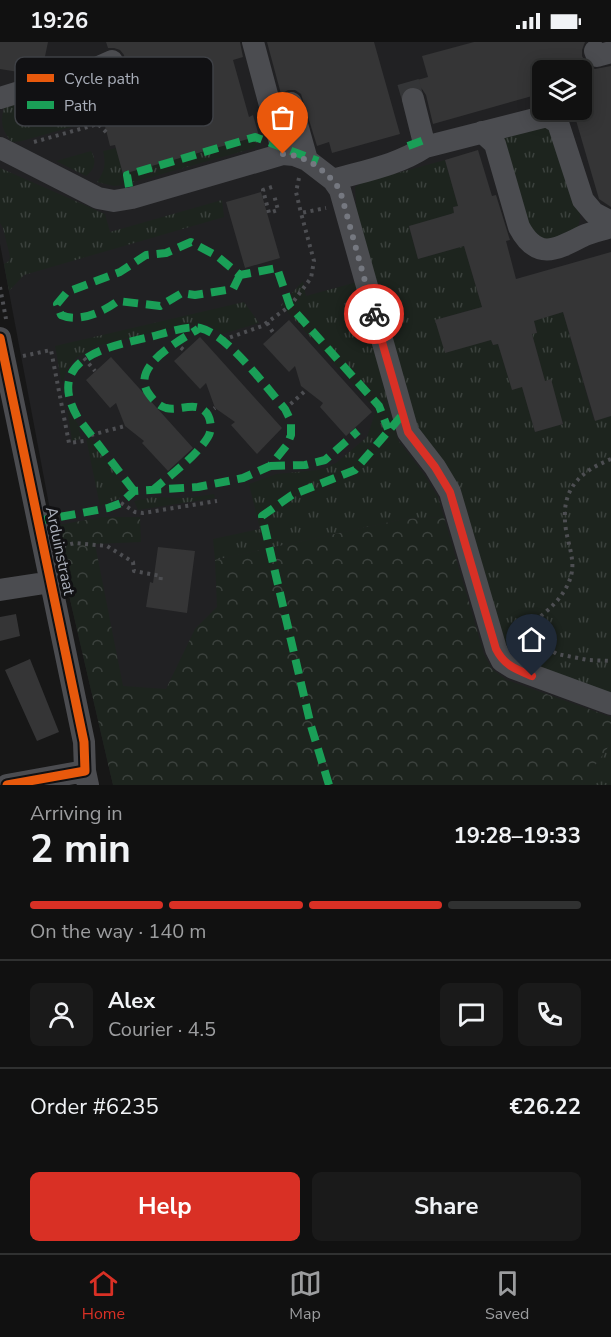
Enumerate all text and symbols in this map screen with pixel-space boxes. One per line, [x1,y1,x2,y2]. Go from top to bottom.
text: 19:26 [30,6,88,36]
legend [15,57,213,126]
map controls [532,60,592,120]
button: layers [532,60,592,120]
text: Cycle path [64,68,140,90]
pin [257,92,308,154]
text: Path [64,95,97,117]
icon: bag [266,101,299,134]
courier [344,284,404,344]
icon: bike [358,298,391,331]
street label: Arduinstraat [40,505,80,598]
pin [506,614,557,676]
icon: home [515,623,548,656]
text: Arriving in [30,800,123,827]
text: 19:28–19:33 [453,821,581,851]
text: 2 min [30,823,131,876]
text: On the way · 140 m [30,918,206,945]
button: person [30,983,93,1046]
button: chat [440,983,503,1046]
button: phone [518,983,581,1046]
text: Alex [108,986,155,1016]
text: Courier · 4.5 [108,1016,216,1043]
text: Order #6235 [30,1092,159,1122]
text: €26.22 [510,1092,581,1122]
button: Help [30,1172,300,1241]
button: Share [312,1172,581,1241]
tab: Home [82,1267,125,1325]
tab: Map [289,1267,322,1325]
tab: Saved [485,1267,529,1325]

